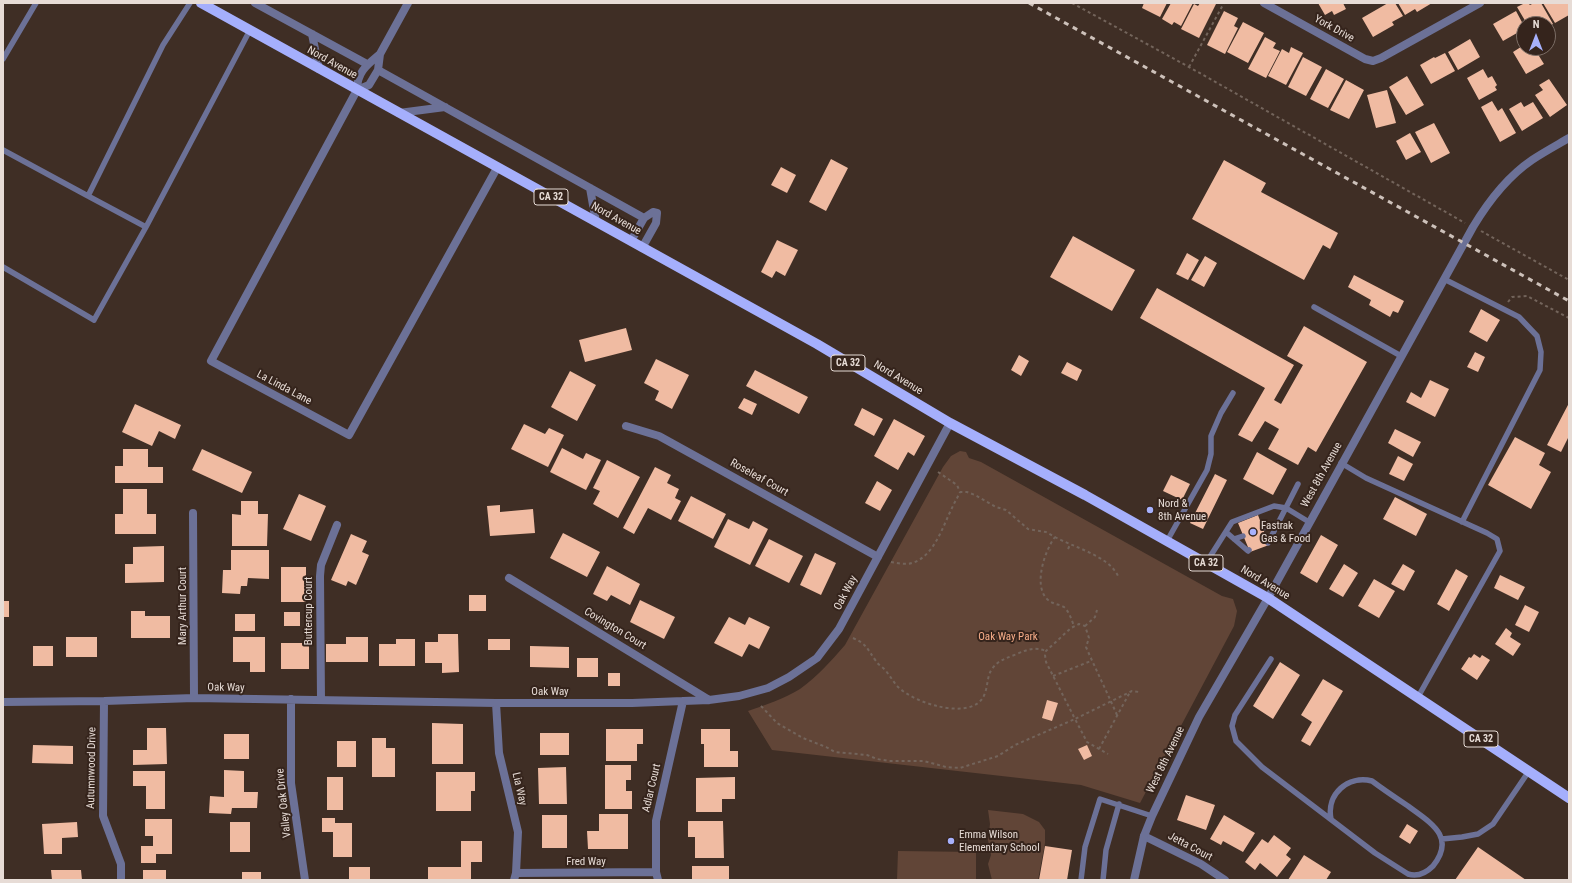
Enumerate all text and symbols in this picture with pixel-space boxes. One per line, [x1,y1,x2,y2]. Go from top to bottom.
street label: York Drive [1312,13,1356,45]
north arrow [1516,16,1556,56]
text: N [1533,18,1539,31]
street label: Nord Avenue [305,44,359,82]
road number: CA 32 [534,189,568,205]
street label: Nord Avenue [589,200,643,238]
road number: CA 32 [831,355,865,371]
street label: Nord Avenue [871,358,925,398]
street label: La Linda Lane [254,368,314,408]
street label: West 8th Avenue [1299,440,1345,510]
street label: Roseleaf Court [728,457,790,499]
place label: Nord & 8th Avenue [1158,497,1206,523]
marker: Nord & 8th Avenue [1145,505,1155,515]
place label: Fastrak Gas & Food [1261,519,1310,545]
marker: Fastrak Gas & Food [1248,527,1258,537]
road number: CA 32 [1189,555,1223,571]
street label: Nord Avenue [1238,563,1292,603]
street label: Mary Arthur Court [176,567,190,645]
street label: Oak Way [831,573,861,613]
street label: Buttercup Court [302,577,316,645]
street label: Covington Court [582,605,648,653]
park label: Oak Way Park [978,630,1038,644]
street label: Oak Way [207,681,245,695]
street label: Oak Way [531,685,569,699]
street label: West 8th Avenue [1144,725,1188,795]
street label: Autumnwood Drive [85,727,99,809]
road number: CA 32 [1464,731,1498,747]
street label: Adlar Court [640,762,664,814]
street label: Valley Oak Drive [274,768,294,838]
street label: Lia Way [509,771,529,807]
place label: Emma Wilson Elementary School [959,828,1040,854]
street label: Jetta Court [1165,830,1215,864]
marker: Emma Wilson Elementary School [946,836,956,846]
street label: Fred Way [566,855,606,869]

